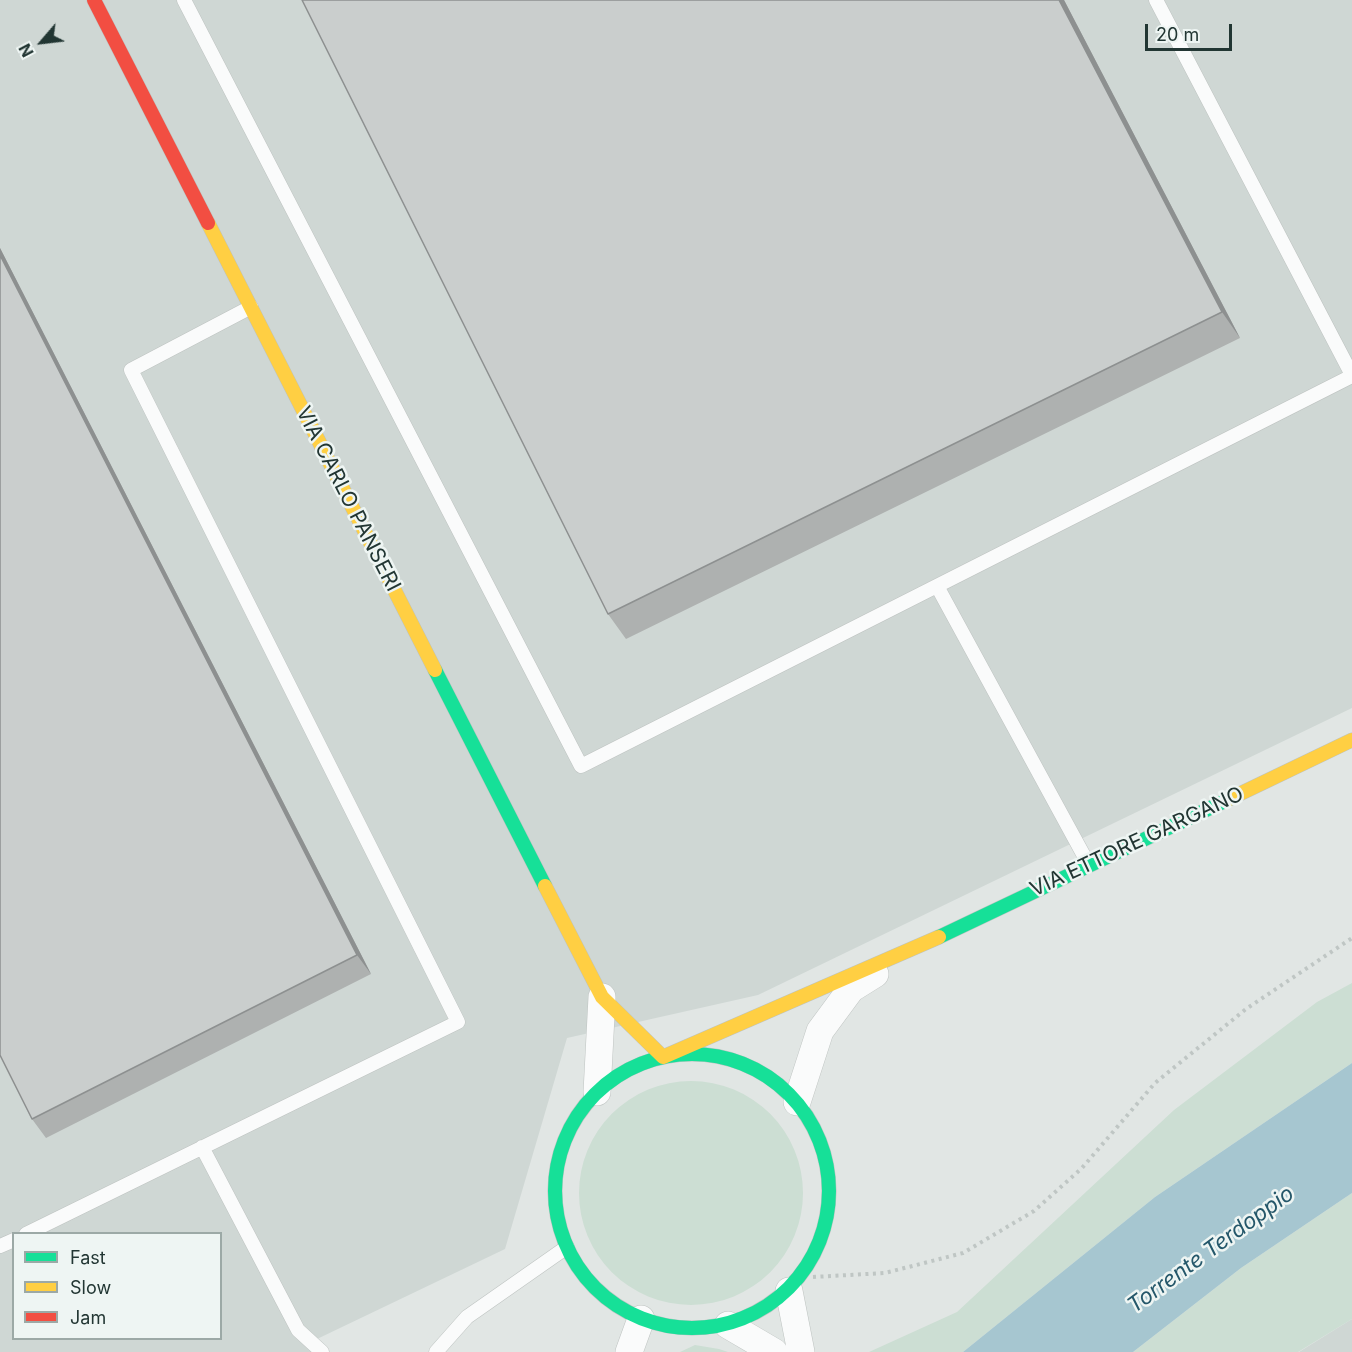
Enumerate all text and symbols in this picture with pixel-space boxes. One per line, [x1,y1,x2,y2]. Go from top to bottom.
north arrow [12,12,72,72]
scale bar [1148,12,1235,50]
text: 20 m [1156,24,1199,45]
text: N [14,40,38,61]
street label: VIA CARLO PANSERI [290,402,406,596]
street label: VIA ETTORE GARGANO [1026,781,1248,903]
water label: Torrente Terdoppio [1123,1181,1299,1319]
legend [12,1232,222,1340]
text: Fast [70,1247,106,1268]
text: Slow [70,1277,111,1298]
text: Jam [70,1307,106,1328]

